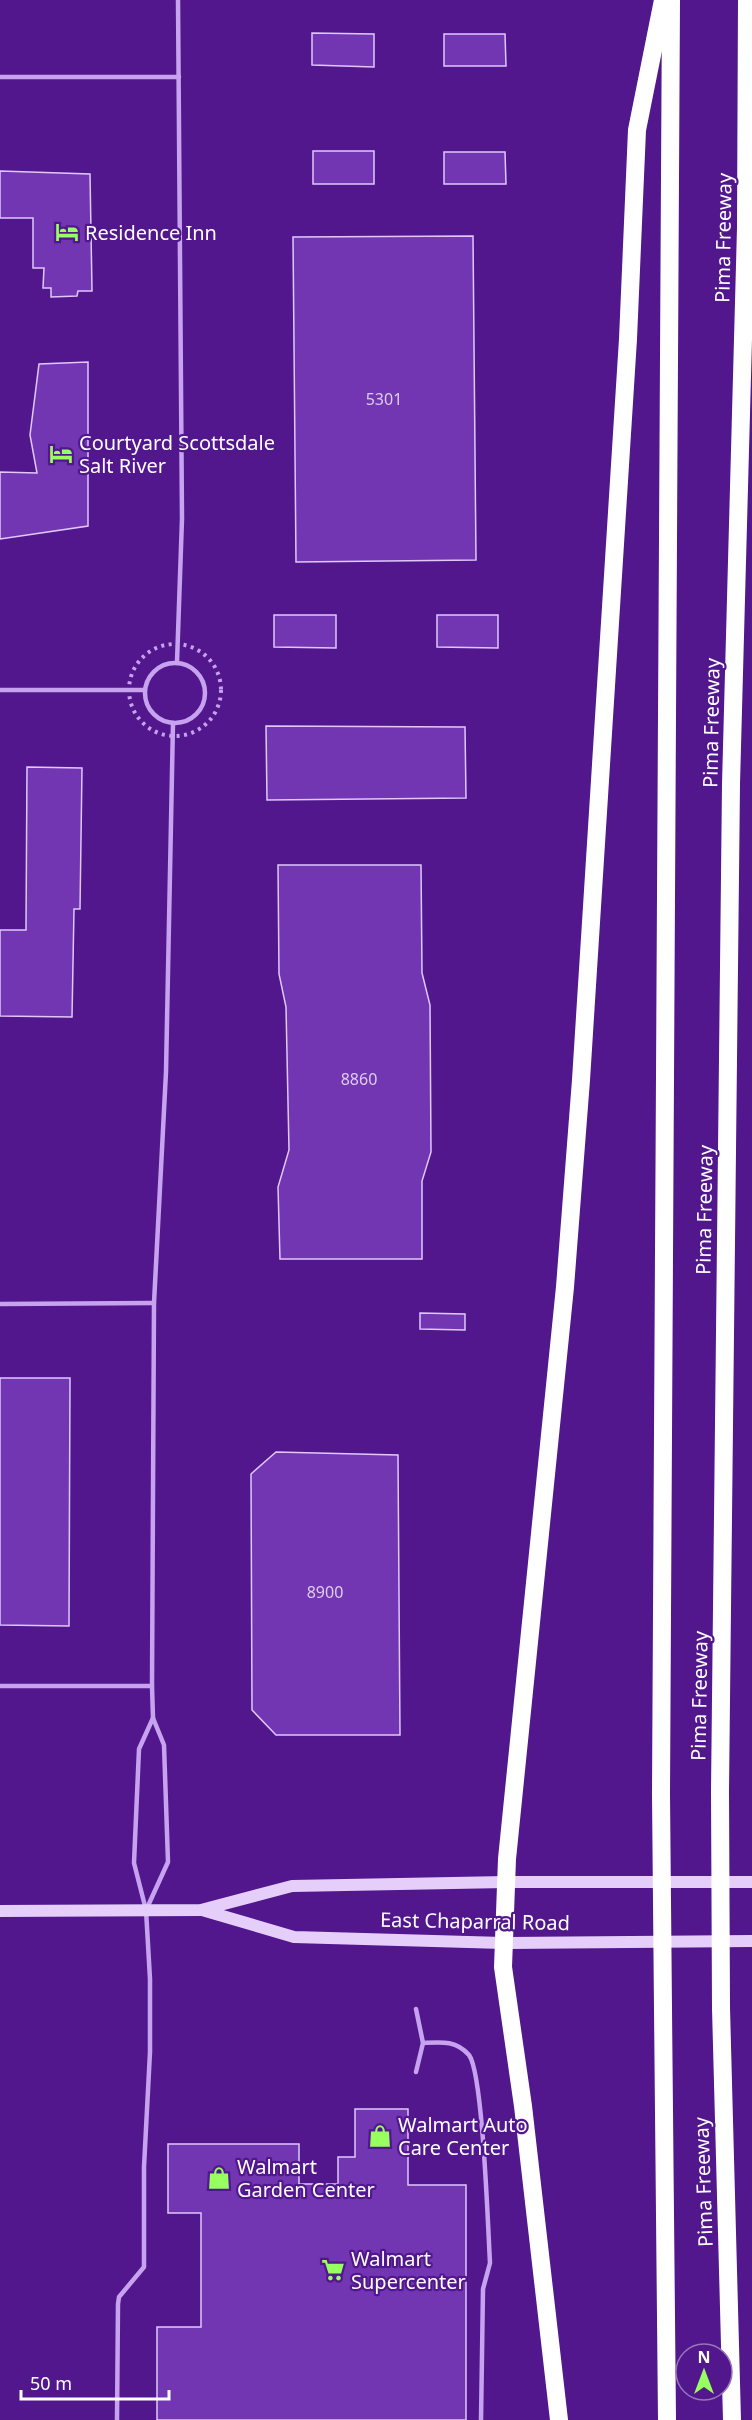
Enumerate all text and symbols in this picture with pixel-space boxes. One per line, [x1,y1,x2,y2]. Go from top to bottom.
street label: Pima Freeway [708,172,738,303]
hotel icon: Residence Inn [54,219,80,245]
place label: Residence Inn [85,219,217,246]
house number: 5301 [366,388,402,410]
place label: Courtyard Scottsdale Salt River [79,429,275,479]
hotel icon: Courtyard Scottsdale Salt River [48,441,74,467]
street label: Pima Freeway [696,657,726,788]
house number: 8860 [341,1068,377,1090]
street label: Pima Freeway [689,1144,719,1275]
house number: 8900 [307,1581,343,1603]
street label: Pima Freeway [684,1630,714,1761]
street label: East Chaparral Road [380,1906,570,1936]
place label: Walmart Auto Care Center [398,2111,528,2161]
street label: Pima Freeway [687,2116,719,2247]
shop icon: Walmart Auto Care Center [367,2123,393,2149]
place label: Walmart Garden Center [237,2153,375,2203]
shop icon: Walmart Garden Center [206,2165,232,2191]
place label: Walmart Supercenter [351,2245,466,2295]
supermarket icon: Walmart Supercenter [320,2257,346,2283]
north arrow [674,2342,734,2402]
text: N [697,2346,711,2368]
scale bar [21,2363,170,2401]
text: 50 m [30,2371,72,2395]

